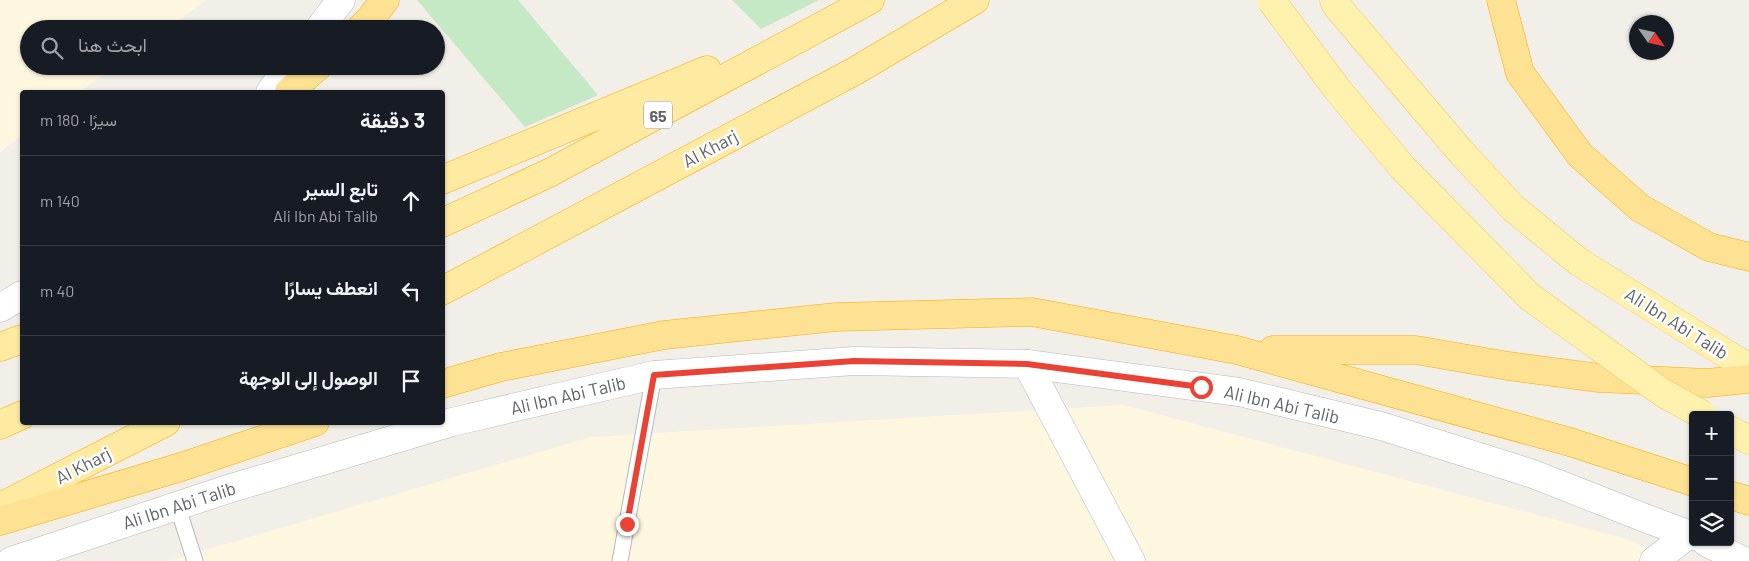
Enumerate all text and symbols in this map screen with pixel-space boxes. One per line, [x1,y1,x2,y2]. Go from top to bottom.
north arrow [1629,15,1674,60]
search box [20,20,445,75]
text: ابحث هنا [78,33,147,56]
icon: search [38,34,66,62]
road number: 65 [644,102,672,128]
text: 3 دقيقة [360,107,425,132]
text: سيرًا · 180 m [40,110,117,129]
street label: Al Kharj [679,124,741,172]
text: تابع السير [303,177,378,200]
icon: ahead [397,187,425,215]
text: 140 m [40,191,80,210]
text: Ali Ibn Abi Talib [273,206,378,225]
text: انعطف يسارًا [284,276,378,299]
icon: left [397,277,425,305]
text: 40 m [40,281,74,300]
street label: Ali Ibn Abi Talib [1621,282,1733,364]
text: الوصول إلى الوجهة [239,366,378,389]
icon: arrive [397,367,425,395]
street label: Ali Ibn Abi Talib [508,371,628,419]
route start [1190,376,1213,399]
street label: Ali Ibn Abi Talib [1222,380,1342,428]
map controls [1689,411,1734,546]
button: + [1689,411,1734,456]
street label: Al Kharj [51,442,115,488]
button: − [1689,456,1734,501]
street label: Ali Ibn Abi Talib [120,476,238,534]
button: layers [1689,501,1734,546]
route end [616,513,639,536]

